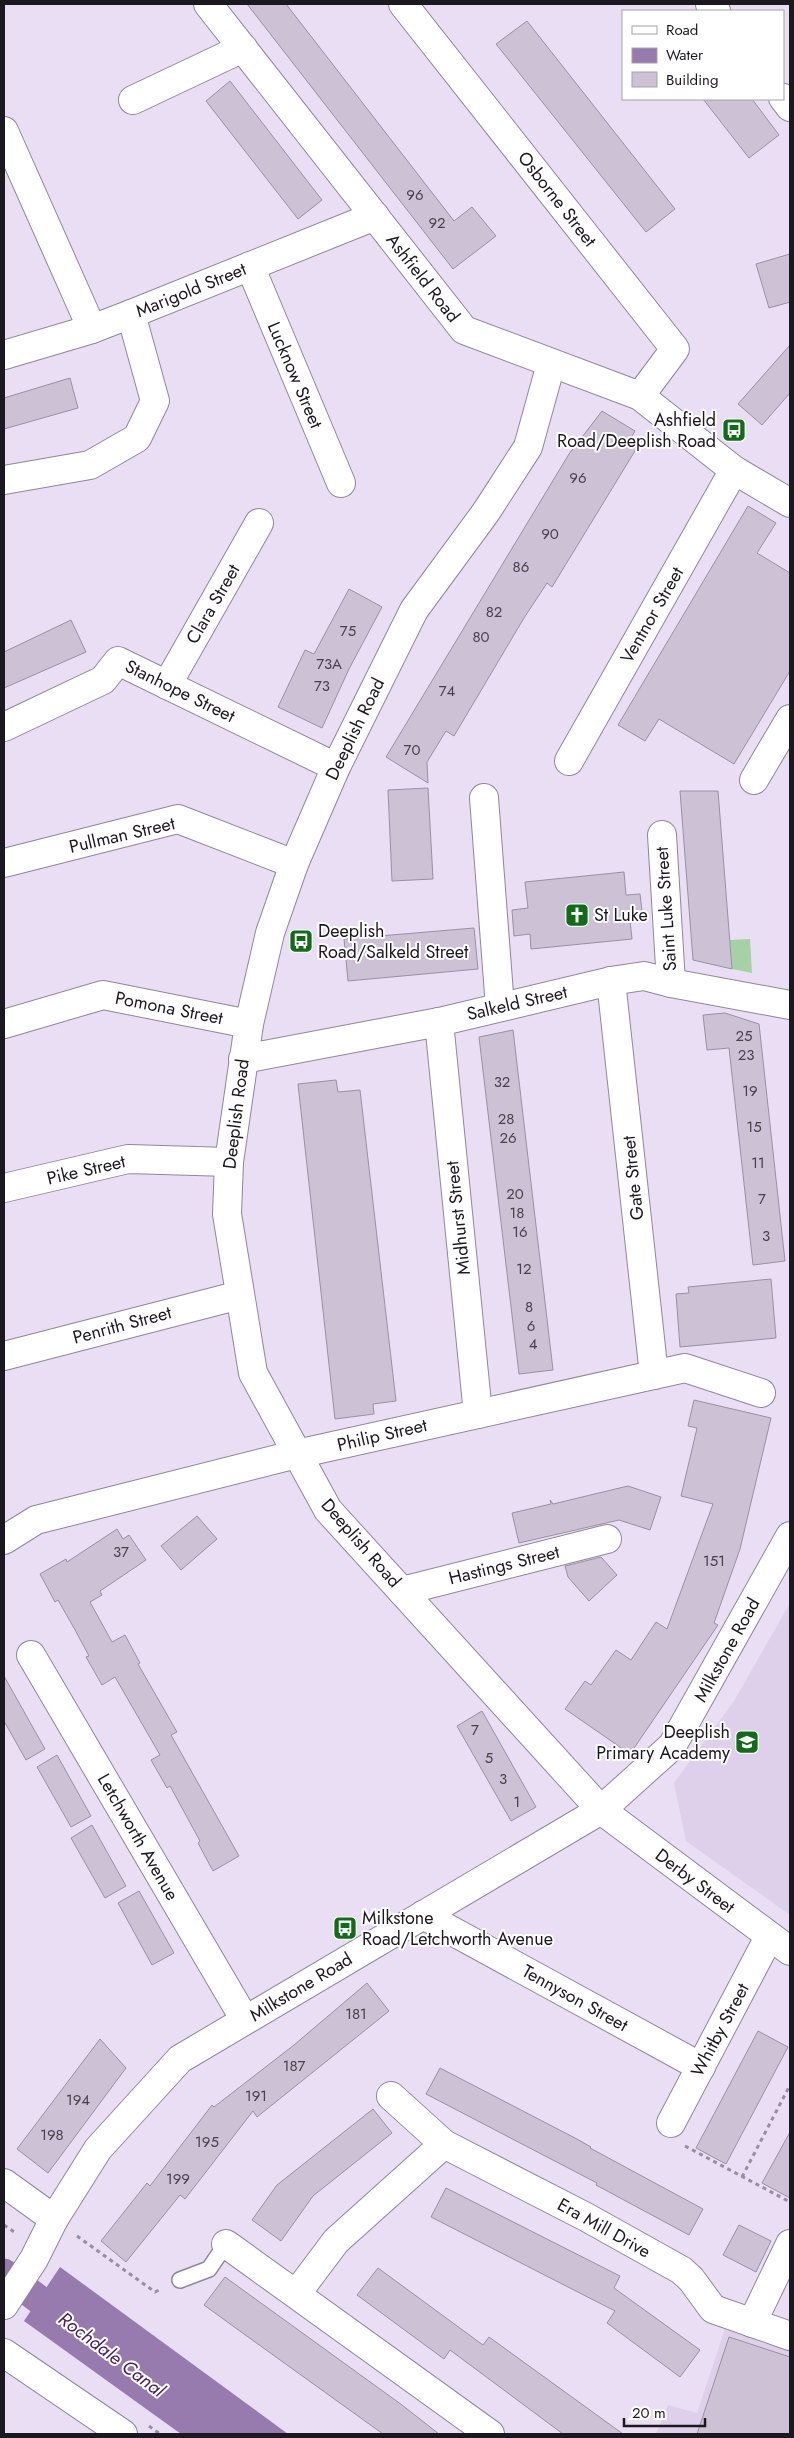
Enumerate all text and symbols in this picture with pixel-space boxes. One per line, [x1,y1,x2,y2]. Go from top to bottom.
legend [622,10,784,100]
text: Road [666,19,698,41]
text: Water [666,44,704,66]
text: Building [666,69,718,91]
street label: Osborne Street [511,146,603,253]
house number: 96 [406,184,424,206]
house number: 92 [428,212,446,234]
street label: Ashfield Road [380,228,466,328]
street label: Marigold Street [132,256,251,324]
street label: Lucknow Street [261,318,329,433]
place label: Ashfield Road/Deeplish Road [557,407,716,454]
bus stop icon: Ashfield Road/Deeplish Road [721,417,747,443]
house number: 96 [569,467,587,489]
house number: 90 [541,523,559,545]
house number: 86 [513,556,529,578]
street label: Clara Street [180,559,247,649]
street label: Ventnor Street [614,561,690,668]
house number: 82 [486,601,502,623]
house number: 75 [340,620,356,642]
house number: 80 [472,626,490,648]
street label: Stanhope Street [121,653,240,729]
house number: 73A [316,653,342,675]
street label: Deeplish Road [319,674,391,784]
house number: 73 [314,675,330,697]
house number: 74 [439,680,456,702]
house number: 70 [404,739,420,761]
street label: Pullman Street [67,810,178,860]
street label: Saint Luke Street [649,845,683,972]
church icon: St Luke [564,902,590,928]
place label: St Luke [594,902,648,928]
place label: Deeplish Road/Salkeld Street [318,918,469,965]
bus stop icon: Deeplish Road/Salkeld Street [288,928,314,954]
street label: Salkeld Street [464,979,570,1027]
street label: Pomona Street [113,985,226,1031]
house number: 25 [736,1025,753,1047]
house number: 23 [738,1044,754,1066]
street label: Deeplish Road [216,1057,256,1171]
house number: 32 [494,1071,510,1093]
house number: 19 [742,1080,758,1102]
house number: 28 [498,1108,514,1130]
house number: 15 [746,1116,762,1138]
house number: 26 [499,1127,517,1149]
street label: Gate Street [616,1134,650,1221]
street label: Pike Street [44,1148,128,1192]
house number: 11 [751,1152,765,1174]
street label: Midhurst Street [439,1159,477,1276]
house number: 20 [506,1183,524,1205]
house number: 7 [758,1188,766,1210]
house number: 18 [510,1202,524,1224]
house number: 16 [512,1221,528,1243]
house number: 3 [762,1225,770,1247]
house number: 12 [516,1258,532,1280]
house number: 8 [525,1296,533,1318]
street label: Penrith Street [70,1299,175,1351]
house number: 6 [527,1315,535,1337]
house number: 4 [529,1333,538,1355]
street label: Philip Street [335,1412,430,1458]
street label: Deeplish Road [315,1493,407,1593]
street label: Hastings Street [446,1539,563,1591]
house number: 37 [113,1541,129,1563]
house number: 151 [703,1550,725,1572]
street label: Milkstone Road [688,1593,766,1707]
house number: 7 [471,1719,479,1741]
place label: Deeplish Primary Academy [596,1719,730,1766]
school or university icon: Deeplish Primary Academy [734,1729,760,1755]
house number: 5 [485,1747,493,1769]
house number: 3 [499,1768,507,1790]
street label: Letchworth Avenue [91,1769,185,1905]
house number: 1 [514,1791,520,1813]
street label: Derby Street [650,1842,741,1920]
place label: Milkstone Road/Letchworth Avenue [362,1905,553,1952]
bus stop icon: Milkstone Road/Letchworth Avenue [332,1915,358,1941]
street label: Milkstone Road [245,1946,357,2028]
street label: Tennyson Street [517,1958,633,2038]
street label: Whitby Street [684,1978,756,2081]
house number: 181 [345,2003,367,2025]
house number: 187 [283,2055,305,2077]
house number: 191 [245,2085,267,2107]
house number: 194 [66,2089,90,2111]
house number: 198 [40,2124,64,2146]
house number: 195 [195,2131,219,2153]
house number: 199 [166,2168,190,2190]
street label: Era Mill Drive [553,2192,655,2264]
water label: Rochdale Canal [53,2305,171,2404]
scale bar [624,2396,705,2428]
text: 20 m [632,2402,666,2424]

